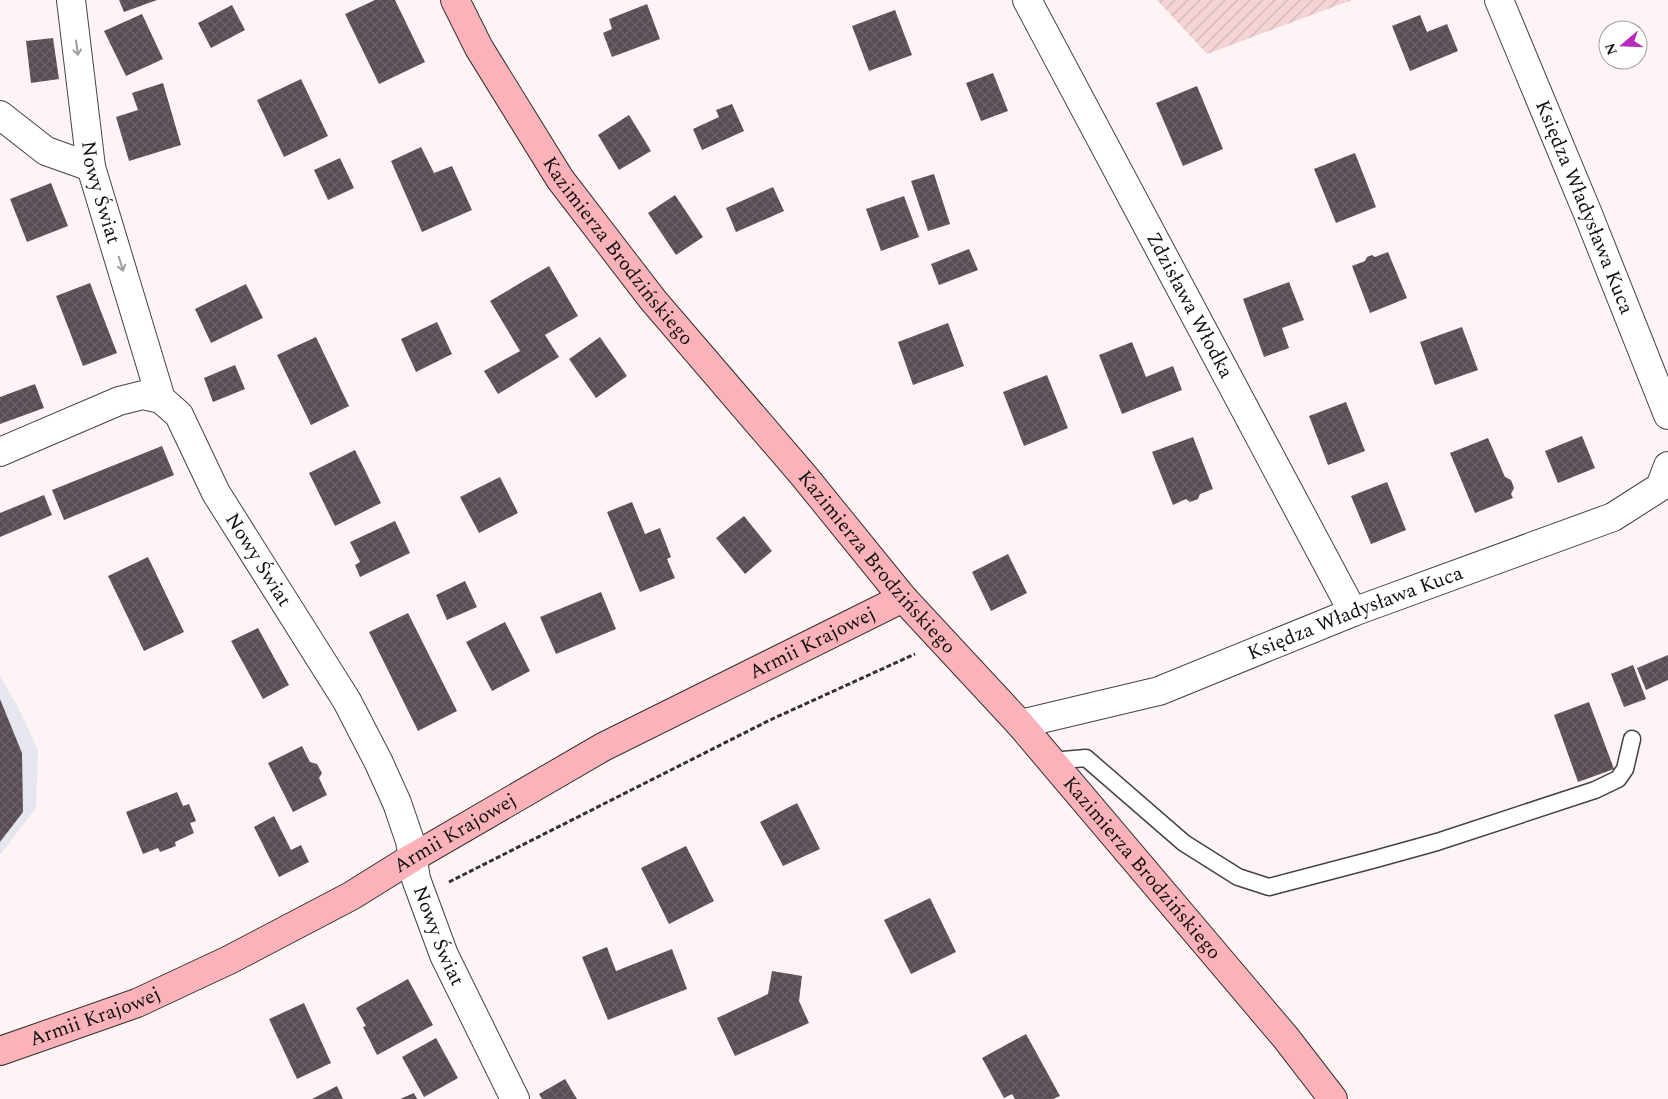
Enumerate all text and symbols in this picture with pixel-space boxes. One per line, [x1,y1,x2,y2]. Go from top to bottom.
north arrow [1598,20,1648,70]
one-way arrow [72,40,82,56]
text: N [1599,40,1623,58]
street label: Księdza Władysława Kuca [1527,95,1641,319]
street label: Nowy Świat [73,139,128,248]
street label: Kazimierza Brodzińskiego [535,151,701,352]
street label: Zdzisława Włodka [1138,227,1241,384]
one-way arrow [116,255,126,271]
street label: Kazimierza Brodzińskiego [790,464,963,661]
street label: Nowy Świat [217,507,299,613]
street label: Księdza Władysława Kuca [1243,558,1467,668]
street label: Armii Krajowej [744,599,881,687]
street label: Kazimierza Brodzińskiego [1055,770,1229,966]
street label: Armii Krajowej [388,785,522,881]
street label: Nowy Świat [405,881,472,991]
street label: Armii Krajowej [25,979,166,1055]

